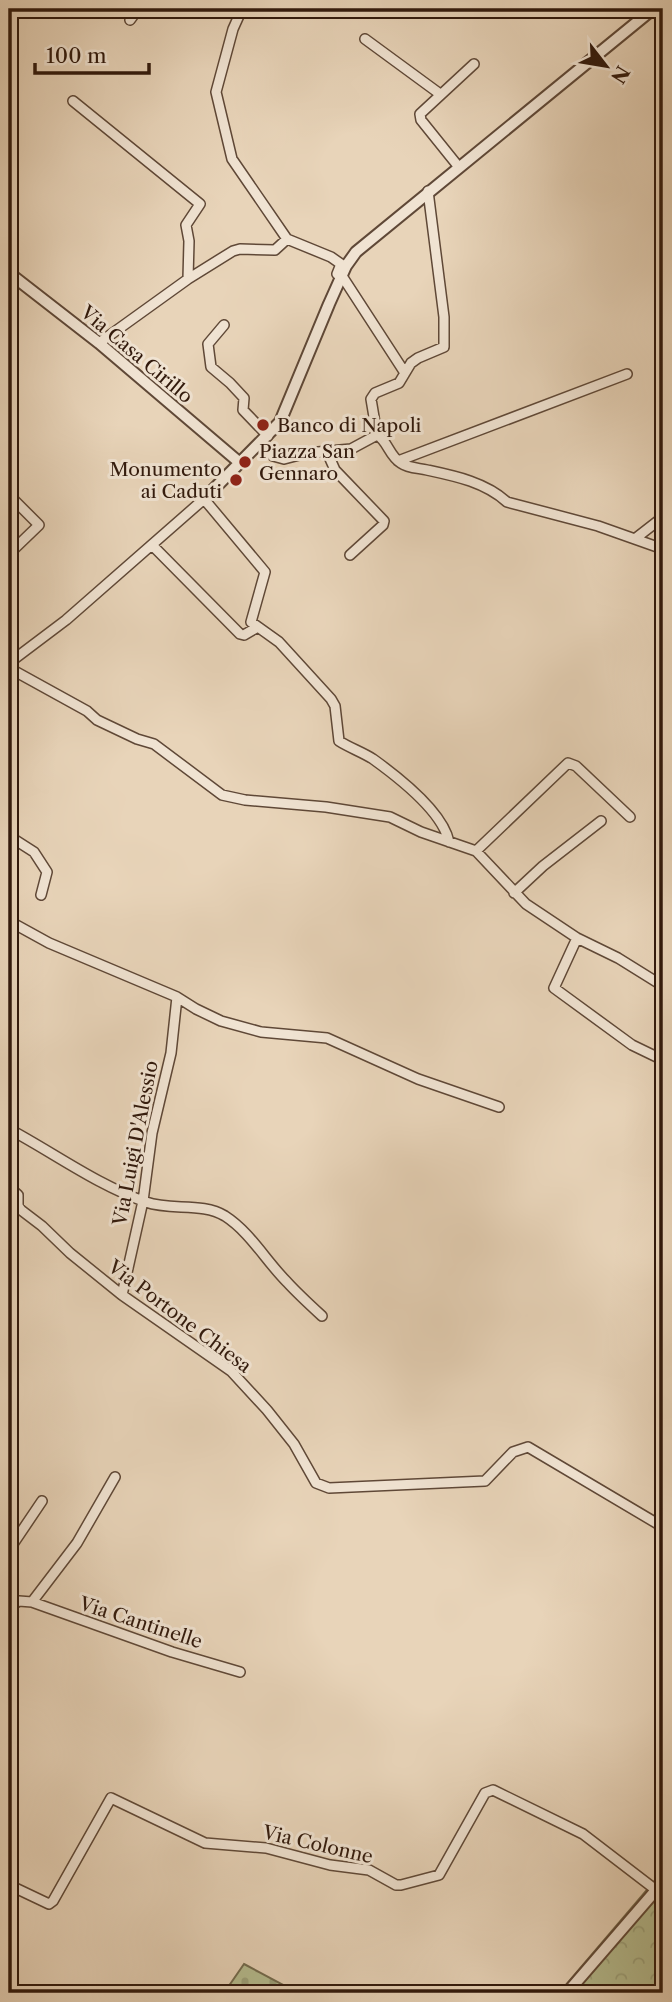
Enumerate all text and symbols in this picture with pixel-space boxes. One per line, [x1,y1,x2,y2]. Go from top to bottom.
scale bar [35,32,149,76]
north arrow [570,32,640,102]
text: 100 m [46,43,107,68]
text: N [606,61,634,87]
street label: Via Casa Cirillo [75,300,197,408]
place label: Banco di Napoli [277,414,422,437]
marker: Banco di Napoli [255,417,271,433]
place label: Piazza San Gennaro [259,440,355,485]
marker: Piazza San Gennaro [237,454,253,470]
place label: Monumento ai Caduti [109,458,222,503]
marker: Monumento ai Caduti [228,472,244,488]
street label: Via Luigi D'Alessio [108,1059,163,1229]
street label: Via Portone Chiesa [103,1254,256,1378]
street label: Via Cantinelle [76,1591,205,1653]
street label: Via Colonne [260,1820,375,1868]

